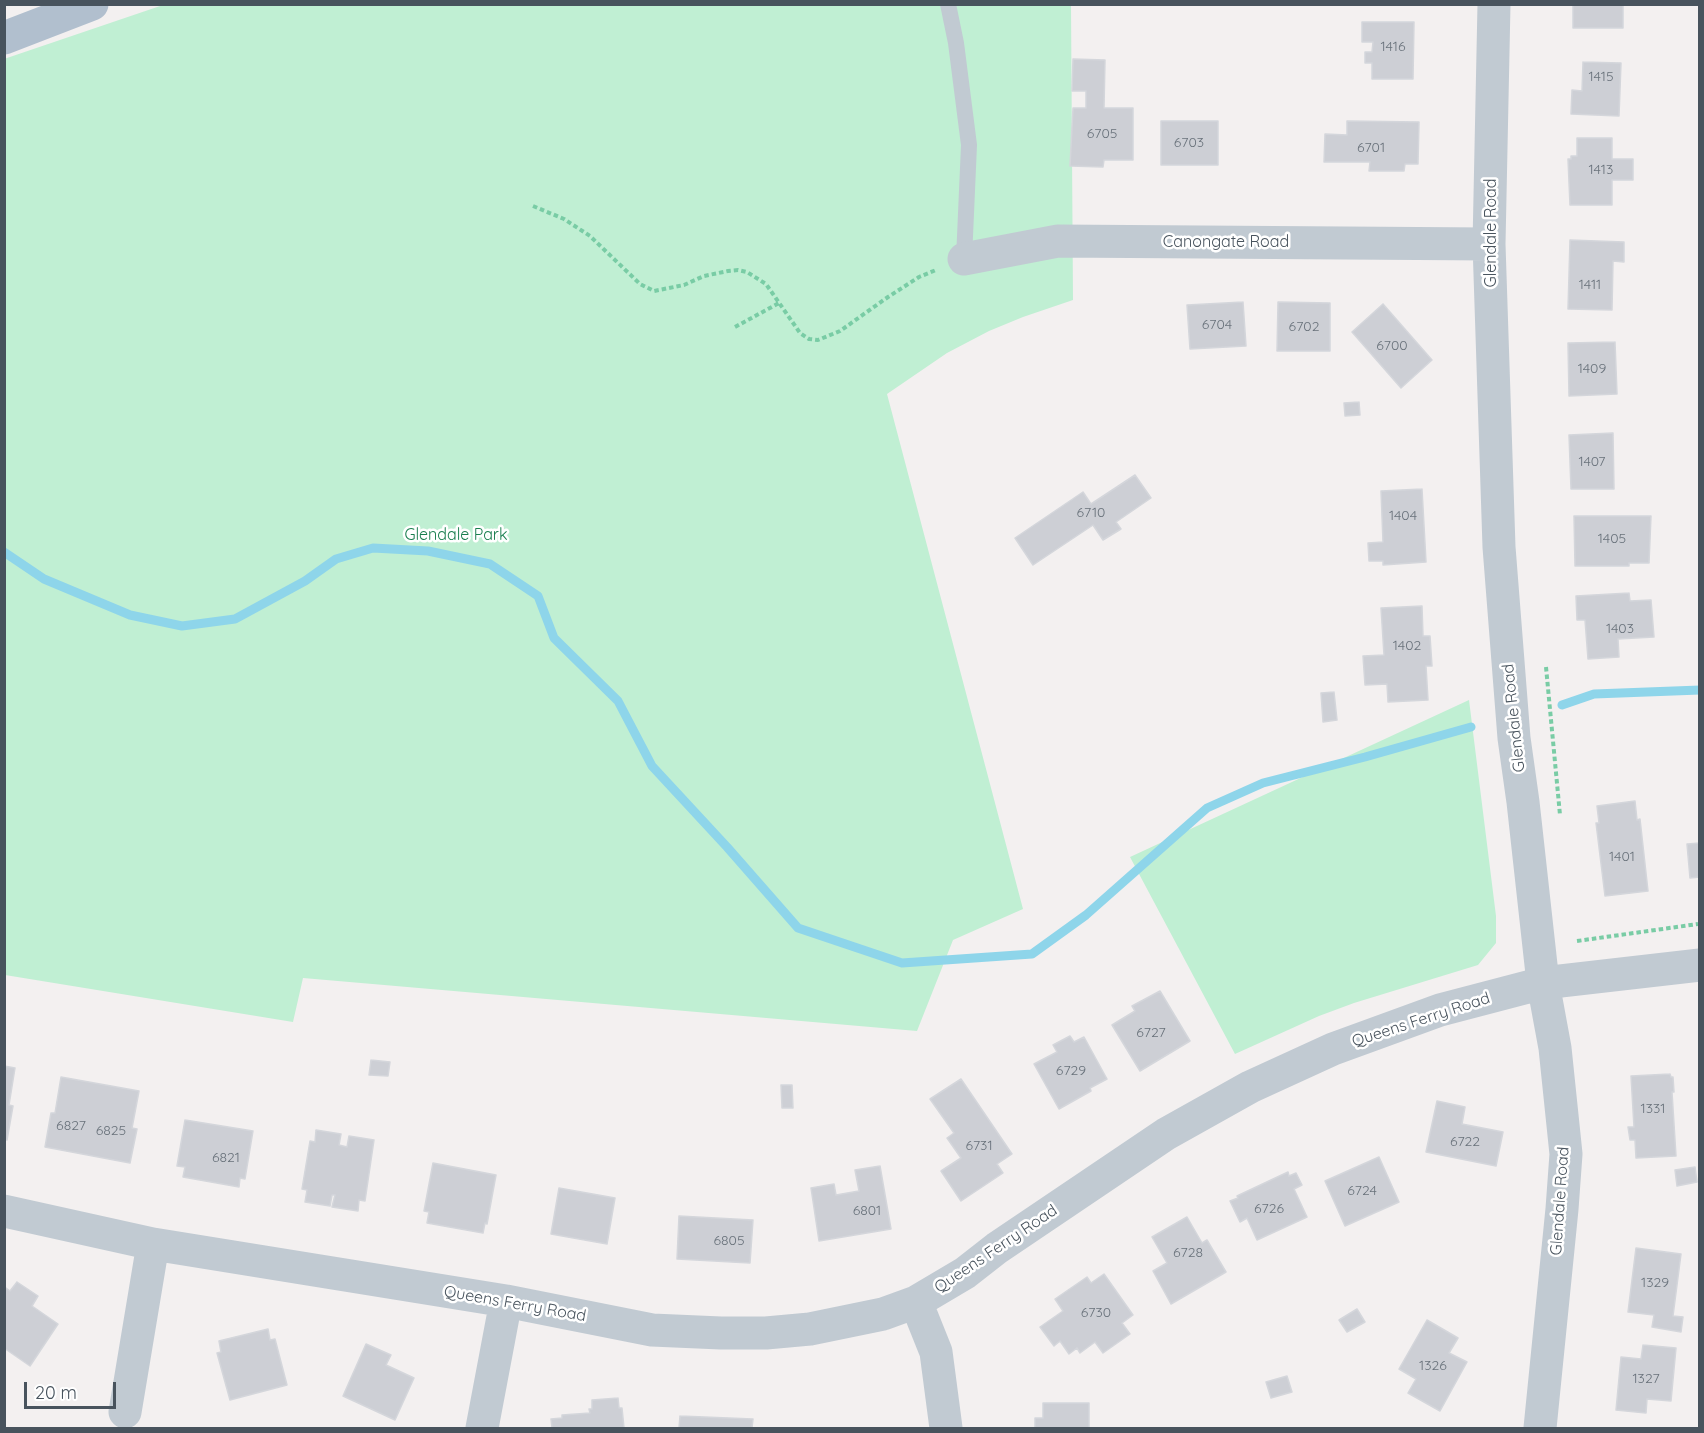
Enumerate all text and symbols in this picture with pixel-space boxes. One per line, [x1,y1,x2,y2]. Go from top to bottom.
house number: 1416 [1381,39,1405,55]
house number: 1415 [1588,69,1614,85]
house number: 6705 [1087,126,1117,142]
house number: 6703 [1174,135,1204,151]
house number: 6701 [1357,140,1385,156]
house number: 1413 [1589,162,1613,178]
street label: Glendale Road [1481,179,1501,287]
street label: Canongate Road [1163,232,1289,252]
house number: 1411 [1579,277,1601,293]
house number: 6704 [1202,317,1232,333]
house number: 6702 [1289,319,1319,335]
house number: 6700 [1376,338,1408,354]
house number: 1409 [1578,361,1606,377]
house number: 1407 [1578,454,1606,470]
house number: 6710 [1077,505,1105,521]
house number: 1404 [1389,508,1417,524]
park label: Glendale Park [404,525,508,545]
house number: 1405 [1598,531,1626,547]
house number: 1403 [1606,621,1634,637]
house number: 1402 [1393,638,1421,654]
street label: Glendale Road [1499,663,1529,773]
house number: 1401 [1609,849,1635,865]
street label: Queens Ferry Road [1350,989,1492,1051]
house number: 6727 [1136,1025,1166,1041]
house number: 6729 [1056,1063,1086,1079]
house number: 1331 [1640,1101,1666,1117]
house number: 6827 [56,1118,86,1134]
house number: 6825 [96,1123,126,1139]
house number: 6722 [1450,1134,1480,1150]
house number: 6731 [965,1138,993,1154]
street label: Glendale Road [1547,1146,1573,1256]
house number: 6821 [212,1150,240,1166]
house number: 6724 [1347,1183,1377,1199]
street label: Queens Ferry Road [931,1201,1061,1297]
house number: 6726 [1254,1201,1284,1217]
house number: 6801 [853,1203,881,1219]
house number: 6805 [713,1233,745,1249]
house number: 6728 [1173,1245,1203,1261]
house number: 1329 [1641,1275,1669,1291]
street label: Queens Ferry Road [442,1282,588,1326]
house number: 6730 [1081,1305,1111,1321]
house number: 1326 [1419,1358,1447,1374]
scale bar [27,1370,118,1408]
house number: 1327 [1632,1371,1660,1387]
text: 20 m [35,1381,77,1404]

